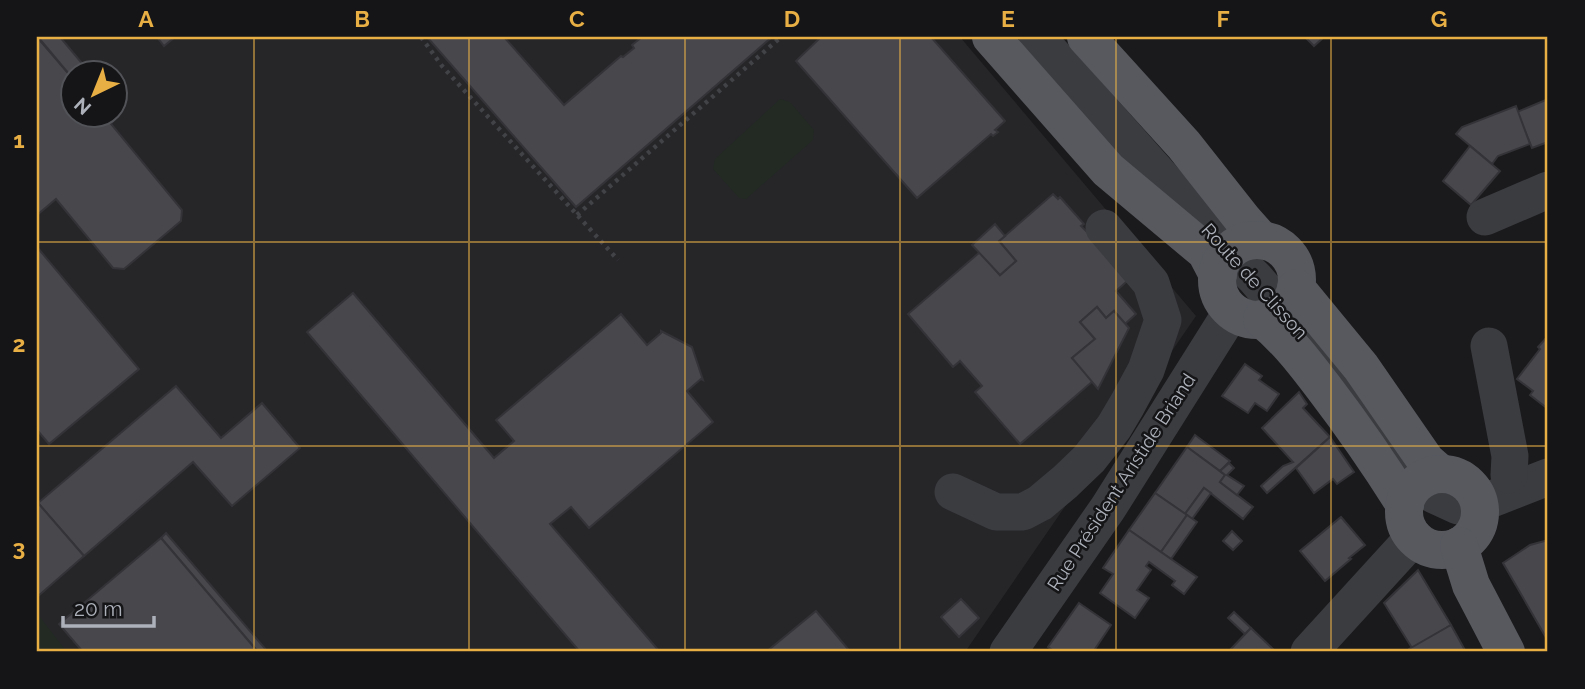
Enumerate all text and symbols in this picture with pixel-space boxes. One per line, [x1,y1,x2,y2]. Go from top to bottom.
text: A [138,5,154,32]
text: B [354,5,370,32]
text: C [569,5,585,32]
text: D [784,5,800,32]
text: E [1001,5,1015,32]
text: F [1216,5,1230,32]
text: G [1431,5,1447,32]
north arrow [60,60,130,130]
text: N [70,93,95,119]
text: 1 [13,126,25,153]
street label: Route de Clisson [1197,219,1313,343]
text: 2 [13,330,25,357]
street label: Rue Président Aristide Briand [1042,369,1200,595]
text: 3 [13,534,25,561]
scale bar [63,584,154,628]
text: 20 m [74,596,122,621]

